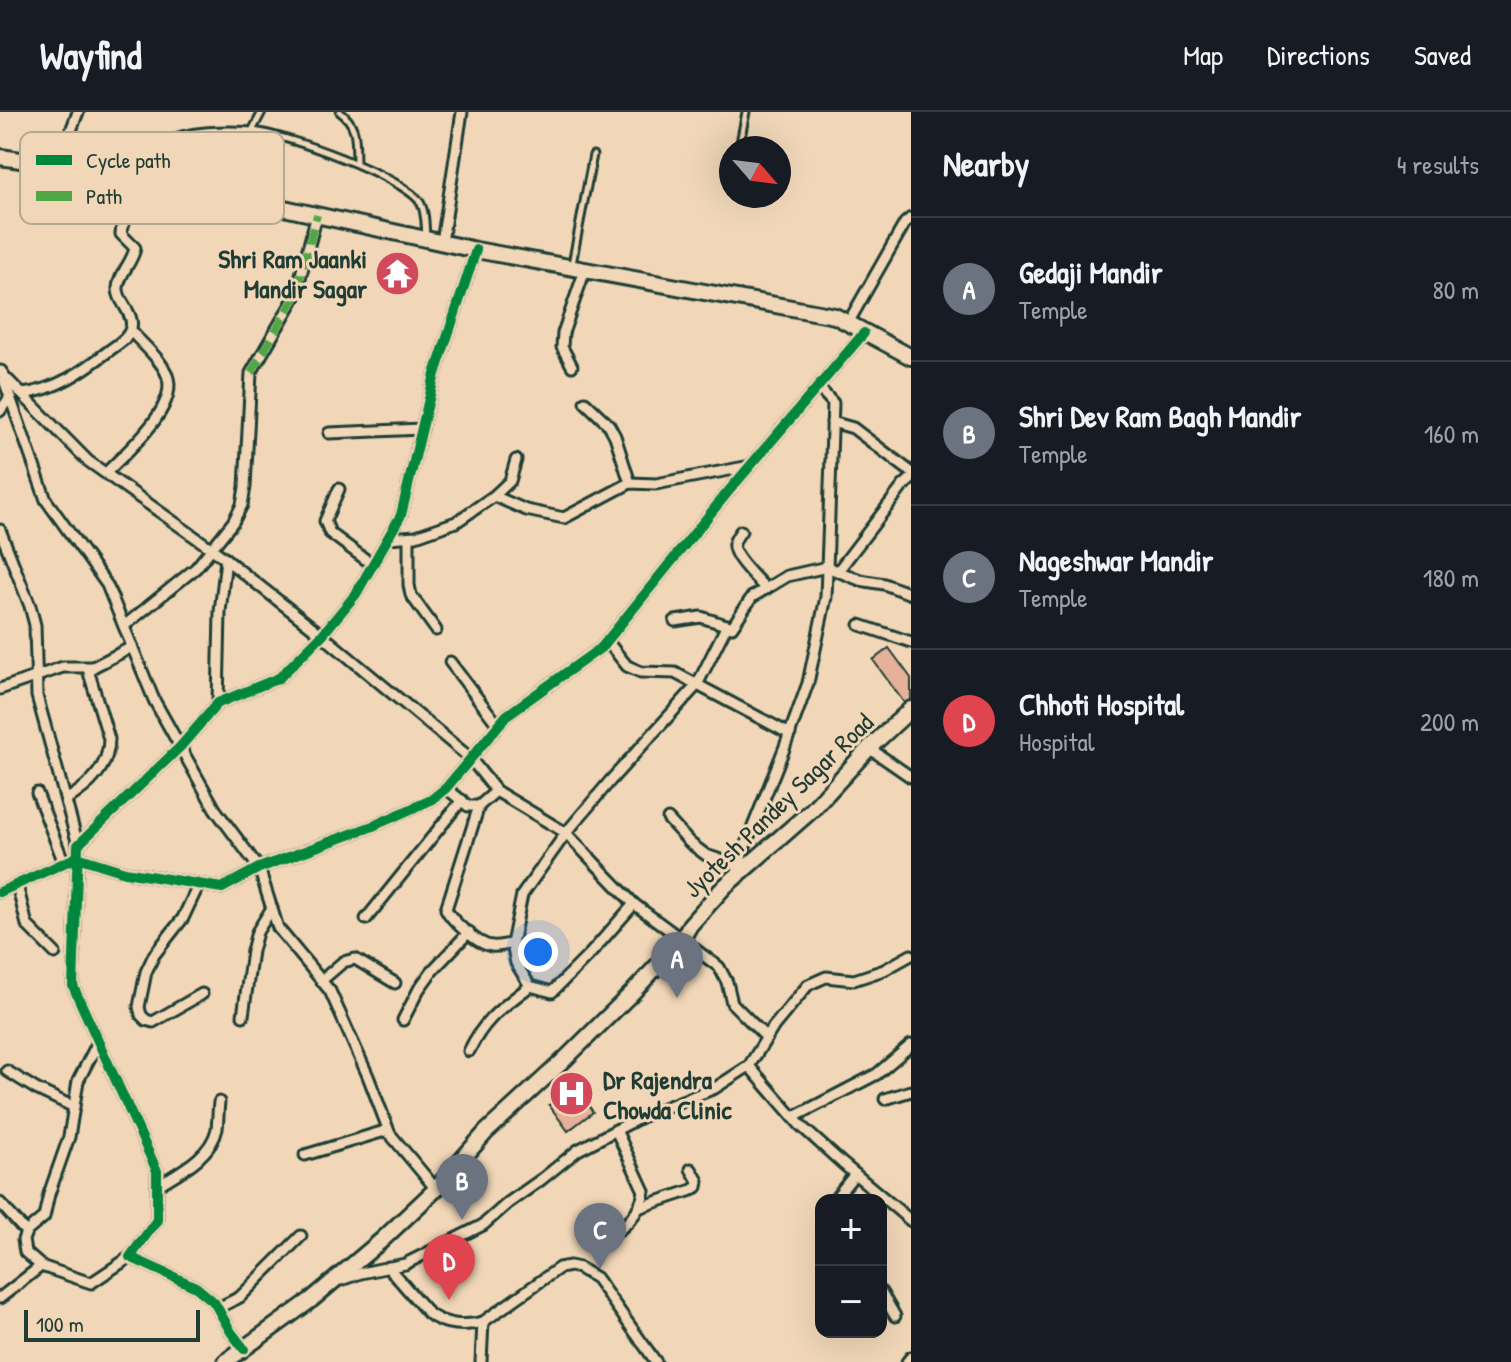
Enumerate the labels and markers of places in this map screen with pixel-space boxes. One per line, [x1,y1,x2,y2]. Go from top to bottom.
place label: Shri Ram Jaanki Mandir Sagar [218,241,368,307]
temple icon: Shri Ram Jaanki Mandir Sagar [374,249,422,297]
pin: A [651,932,703,998]
place label: Dr Rajendra Chowda Clinic [603,1062,733,1127]
hospital icon: Dr Rajendra Chowda Clinic [548,1070,596,1118]
pin: B [436,1154,488,1220]
pin: C [574,1203,626,1269]
pin: D [423,1234,475,1300]

